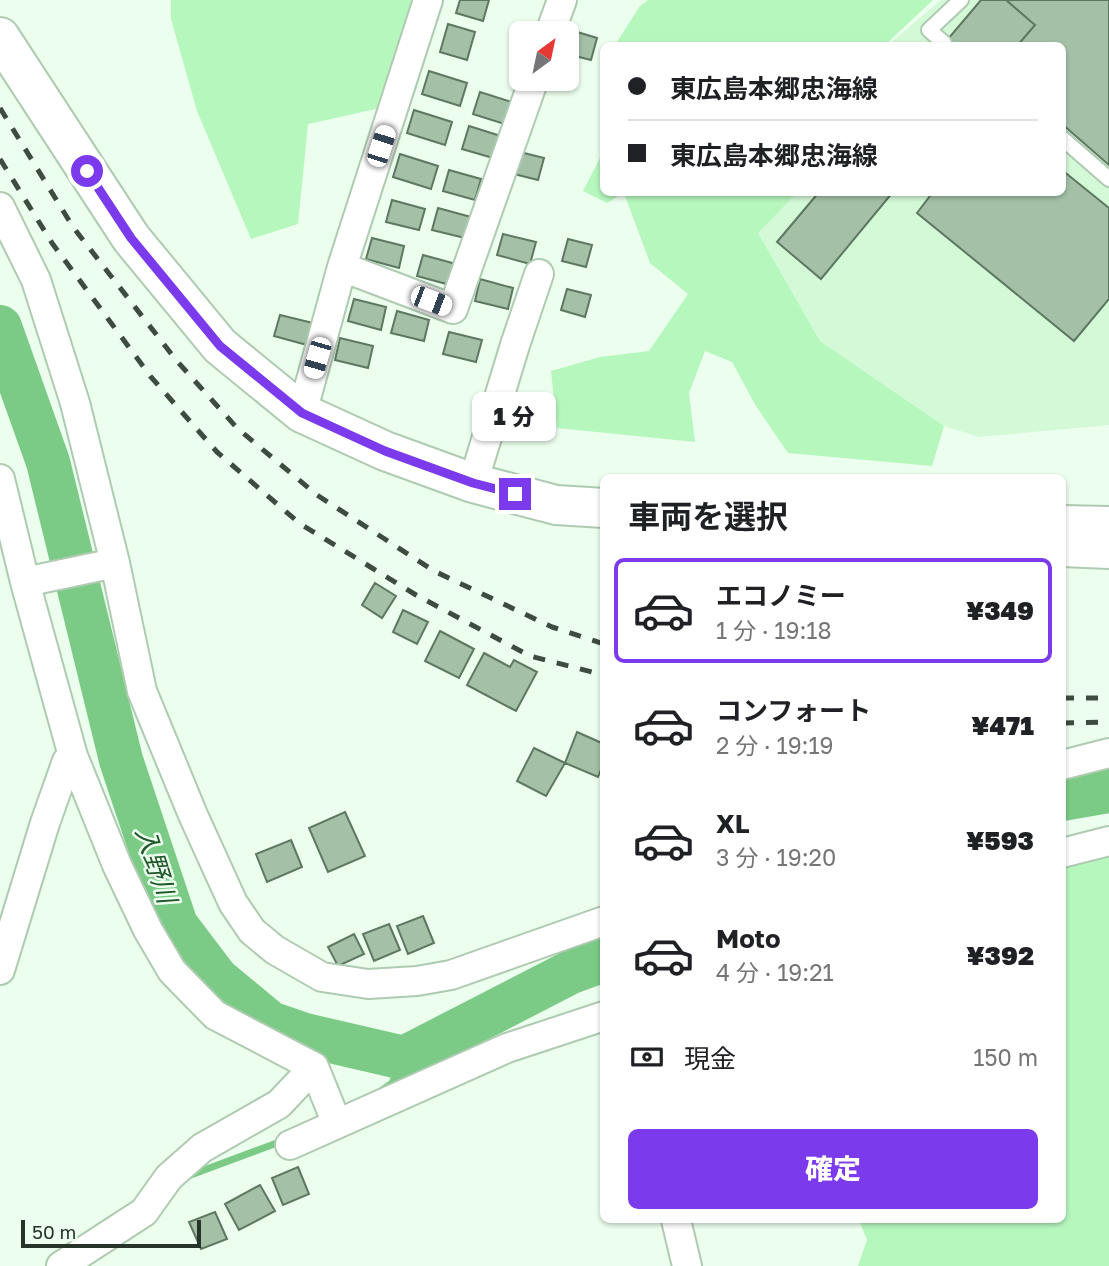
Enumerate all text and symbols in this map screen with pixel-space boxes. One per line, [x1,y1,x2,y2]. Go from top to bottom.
north arrow [509,21,579,91]
map controls [509,21,579,91]
text: 東広島本郷忠海線 [670,73,878,104]
car [365,123,398,169]
text: 東広島本郷忠海線 [670,140,878,171]
route start [71,155,103,187]
car [408,284,455,318]
car [302,335,333,381]
callout: 1 分 [473,392,557,442]
text: 1 分 [494,402,534,430]
route end [499,478,531,510]
text: 車両を選択 [628,497,788,535]
icon: car [632,579,695,642]
text: エコノミー [716,580,846,611]
text: ¥349 [966,595,1034,626]
text: 1 分 · 19:18 [716,616,831,644]
icon: car [632,694,695,757]
text: コンフォート [716,695,871,726]
text: ¥471 [971,710,1034,741]
text: 2 分 · 19:19 [716,731,834,759]
text: XL [716,808,750,839]
icon: car [632,809,695,872]
water label: 入野川 [130,823,184,910]
text: ¥593 [966,825,1034,856]
text: 3 分 · 19:20 [716,843,836,871]
text: Moto [716,923,781,954]
icon: car [632,924,695,987]
text: ¥392 [966,940,1034,971]
text: 4 分 · 19:21 [716,958,834,986]
icon: cash [628,1038,666,1076]
text: 現金 [684,1043,736,1074]
text: 150 m [973,1043,1038,1071]
button: 確定 [628,1129,1038,1209]
scale bar [21,1217,201,1249]
text: 50 m [32,1220,76,1243]

